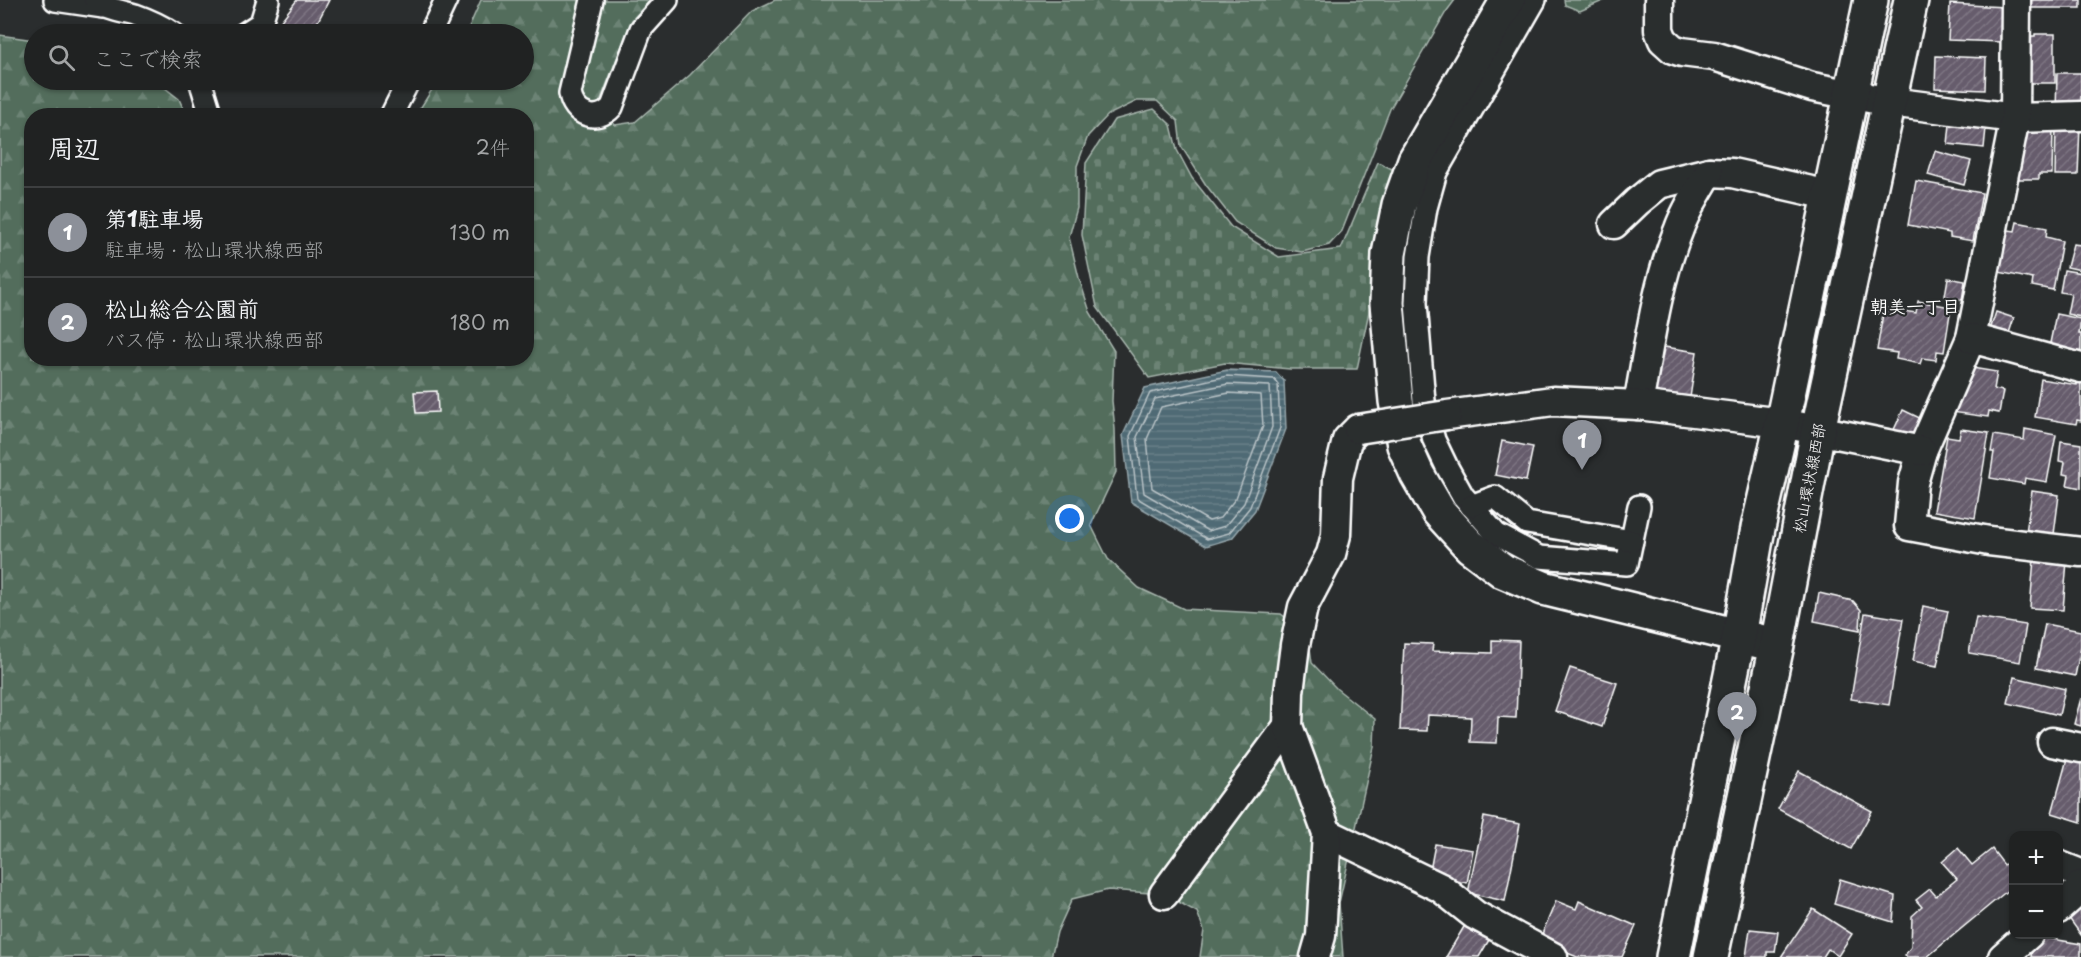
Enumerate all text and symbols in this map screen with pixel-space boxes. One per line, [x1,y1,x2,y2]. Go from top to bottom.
search box [24,24,534,90]
icon: search [45,41,78,74]
text: ここで検索 [93,41,203,74]
text: 周辺 [48,128,100,167]
text: 2件 [476,132,510,162]
text: 第1駐車場 [105,201,204,234]
text: 1 [63,217,72,247]
text: 130 m [450,217,510,247]
text: 駐車場 · 松山環状線西部 [105,234,324,264]
text: 松山総合公園前 [105,291,259,324]
district label: 朝美一丁目 [1870,292,1960,319]
text: 2 [60,307,75,337]
text: 180 m [450,307,510,337]
text: バス停 · 松山環状線西部 [105,324,324,354]
pin: 1 [1562,420,1602,470]
street label: 松山環状線西部 [1786,421,1830,535]
your location [1055,504,1084,533]
pin: 2 [1718,692,1756,742]
map controls [2009,831,2063,939]
button: + [2009,831,2063,885]
button: − [2009,885,2063,939]

